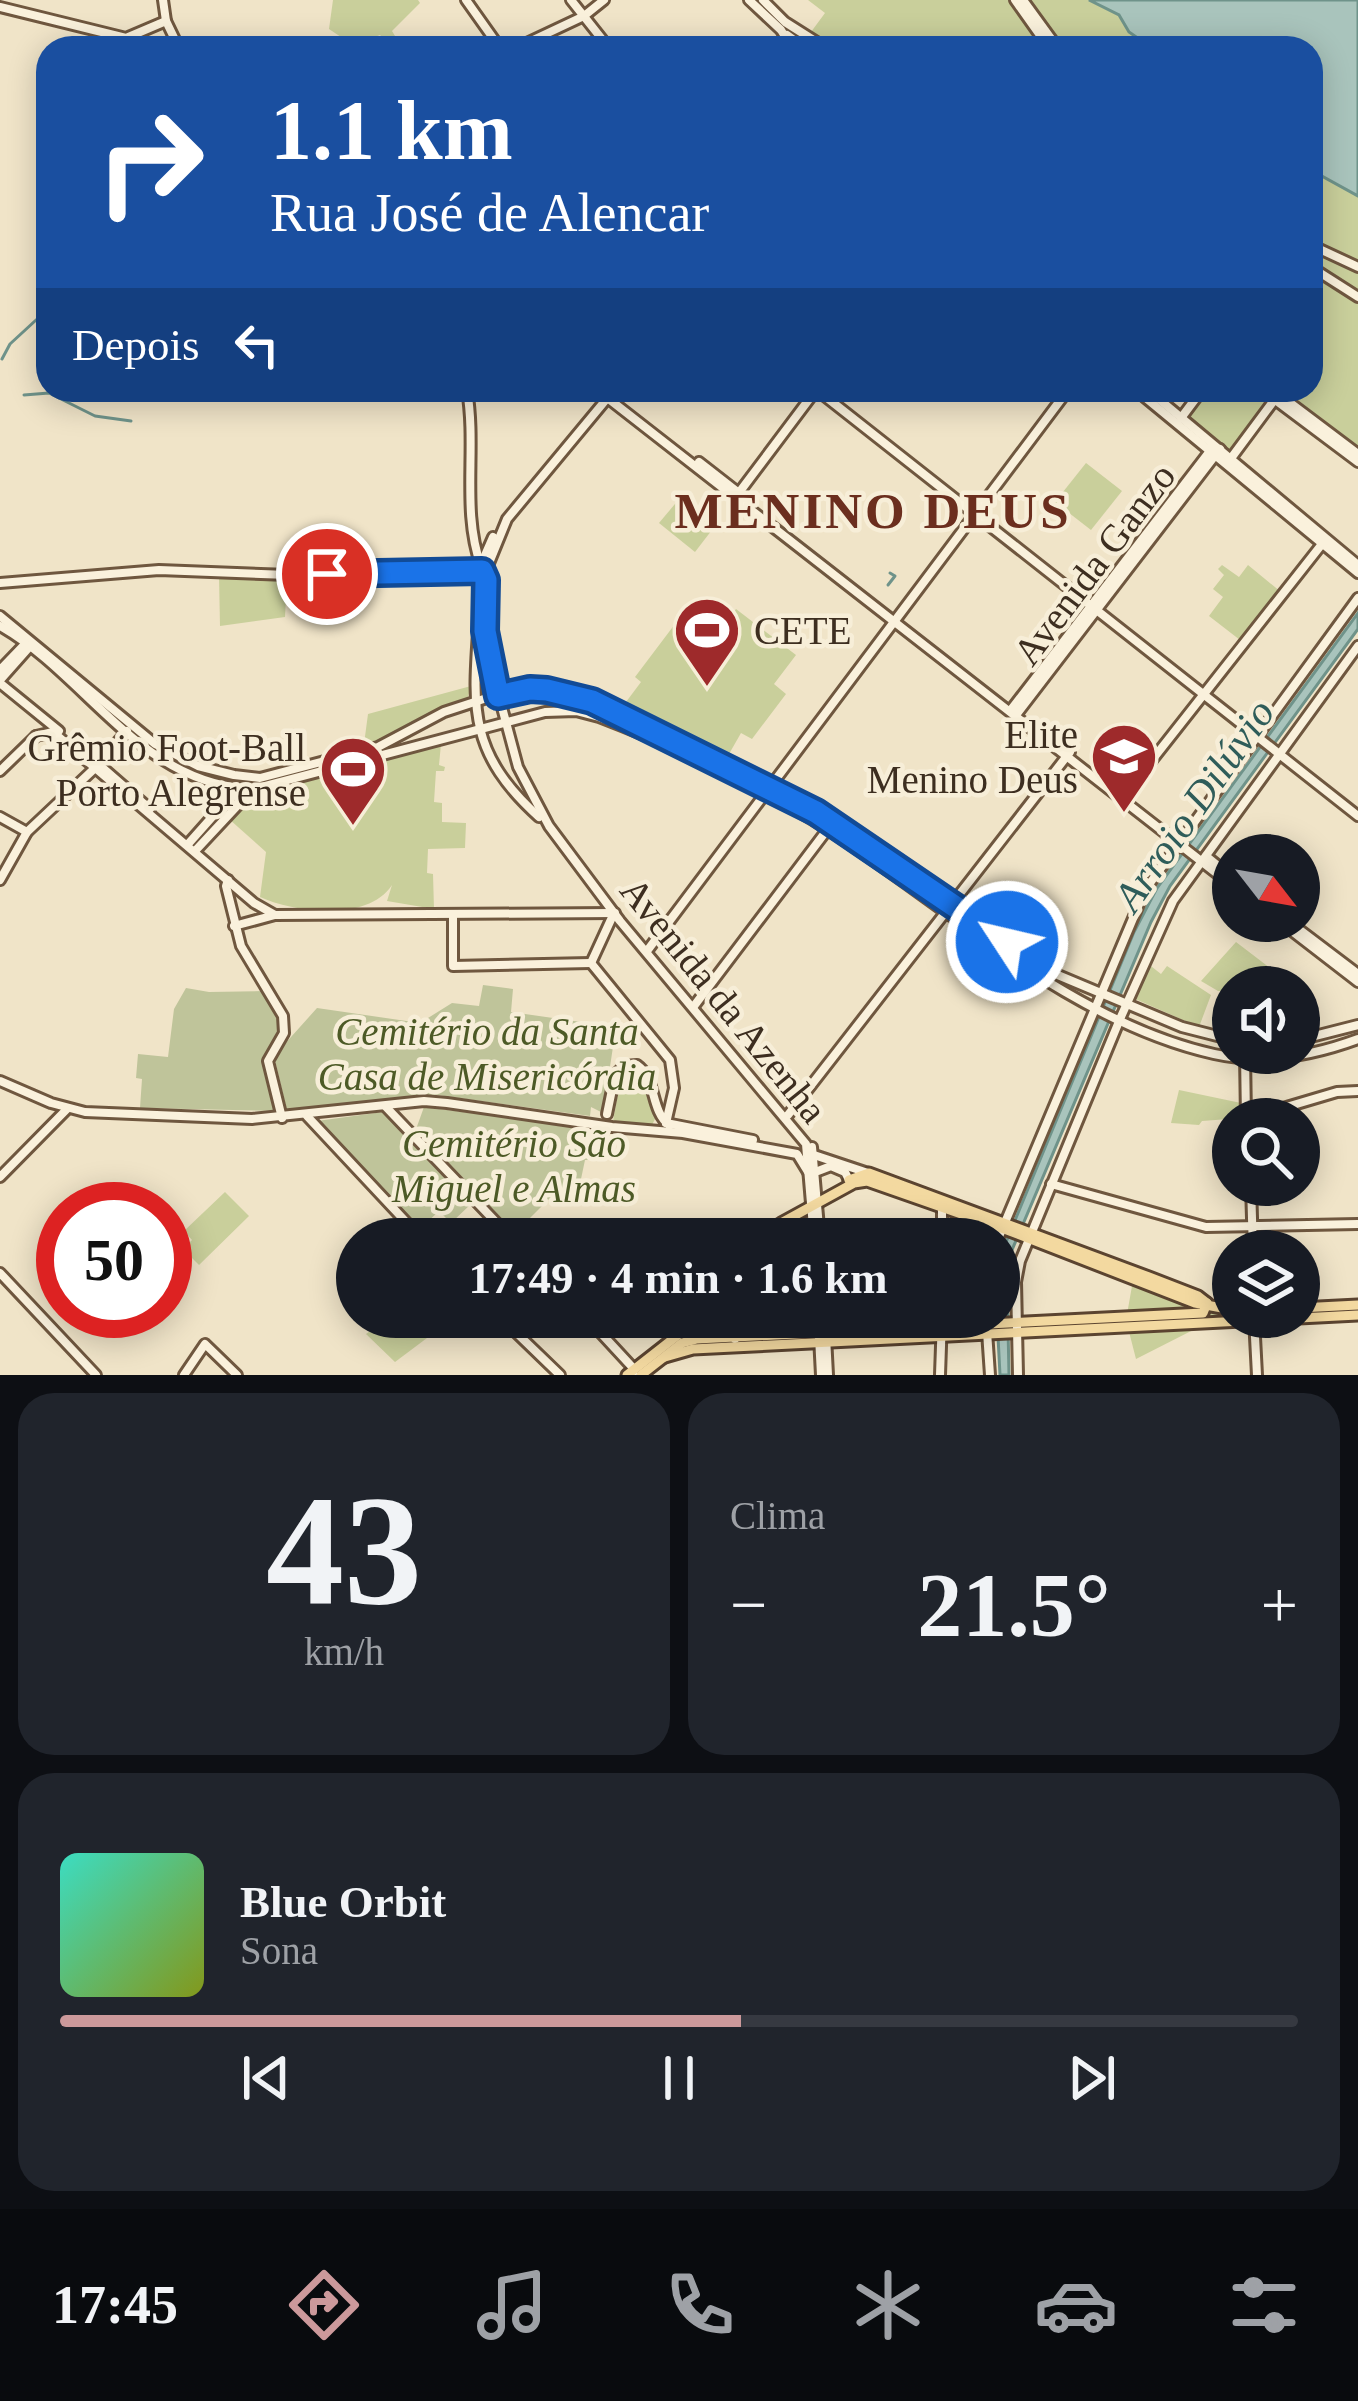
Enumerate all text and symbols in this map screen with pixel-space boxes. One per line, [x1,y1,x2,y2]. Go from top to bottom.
icon: right [72,84,228,240]
text: 1.1 km [270,84,513,177]
text: Rua José de Alencar [270,183,709,243]
icon: left [224,312,290,378]
text: Depois [72,320,200,370]
street label: Avenida Ganzo [1004,455,1184,673]
district label: MENINO DEUS [674,483,1072,539]
pin [276,523,378,625]
icon: arrive [294,541,360,607]
sports icon: CETE [672,595,742,689]
place label: CETE [754,609,851,652]
water label: Arroio Dilúvio [1103,691,1284,922]
place label: Elite Menino Deus [867,713,1078,801]
school or university icon: Elite Menino Deus [1089,721,1159,815]
place label: Grêmio Foot-Ball Porto Alegrense [28,726,306,815]
sports icon: Grêmio Foot-Ball Porto Alegrense [318,734,388,828]
north arrow [1212,834,1320,942]
map controls [1212,834,1320,1338]
street label: Avenida da Azenha [612,869,836,1131]
position arrow [944,879,1070,1005]
button: sound [1212,966,1320,1074]
park label: Cemitério da Santa Casa de Misericórdia [318,1010,656,1098]
button: search [1212,1098,1320,1206]
park label: Cemitério São Miguel e Almas [391,1122,636,1211]
speed limit sign: 50 [36,1182,192,1338]
button: layers [1212,1230,1320,1338]
text: 17:49 · 4 min · 1.6 km [469,1253,887,1303]
text: 43 [266,1464,422,1637]
text: Clima [730,1494,825,1537]
text: 21.5° [917,1556,1111,1655]
text: − [730,1568,767,1641]
text: + [1261,1568,1298,1641]
text: km/h [304,1630,384,1673]
text: Blue Orbit [240,1877,446,1927]
text: Sona [240,1929,318,1972]
icon: previous [233,2045,299,2111]
icon: pause [646,2045,712,2111]
icon: next [1059,2045,1125,2111]
icon: directions [282,2263,366,2347]
icon: music [470,2263,554,2347]
icon: phone [658,2263,742,2347]
icon: climate [846,2263,930,2347]
icon: car [1034,2263,1118,2347]
icon: filters [1222,2263,1306,2347]
text: 17:45 [52,2275,178,2335]

